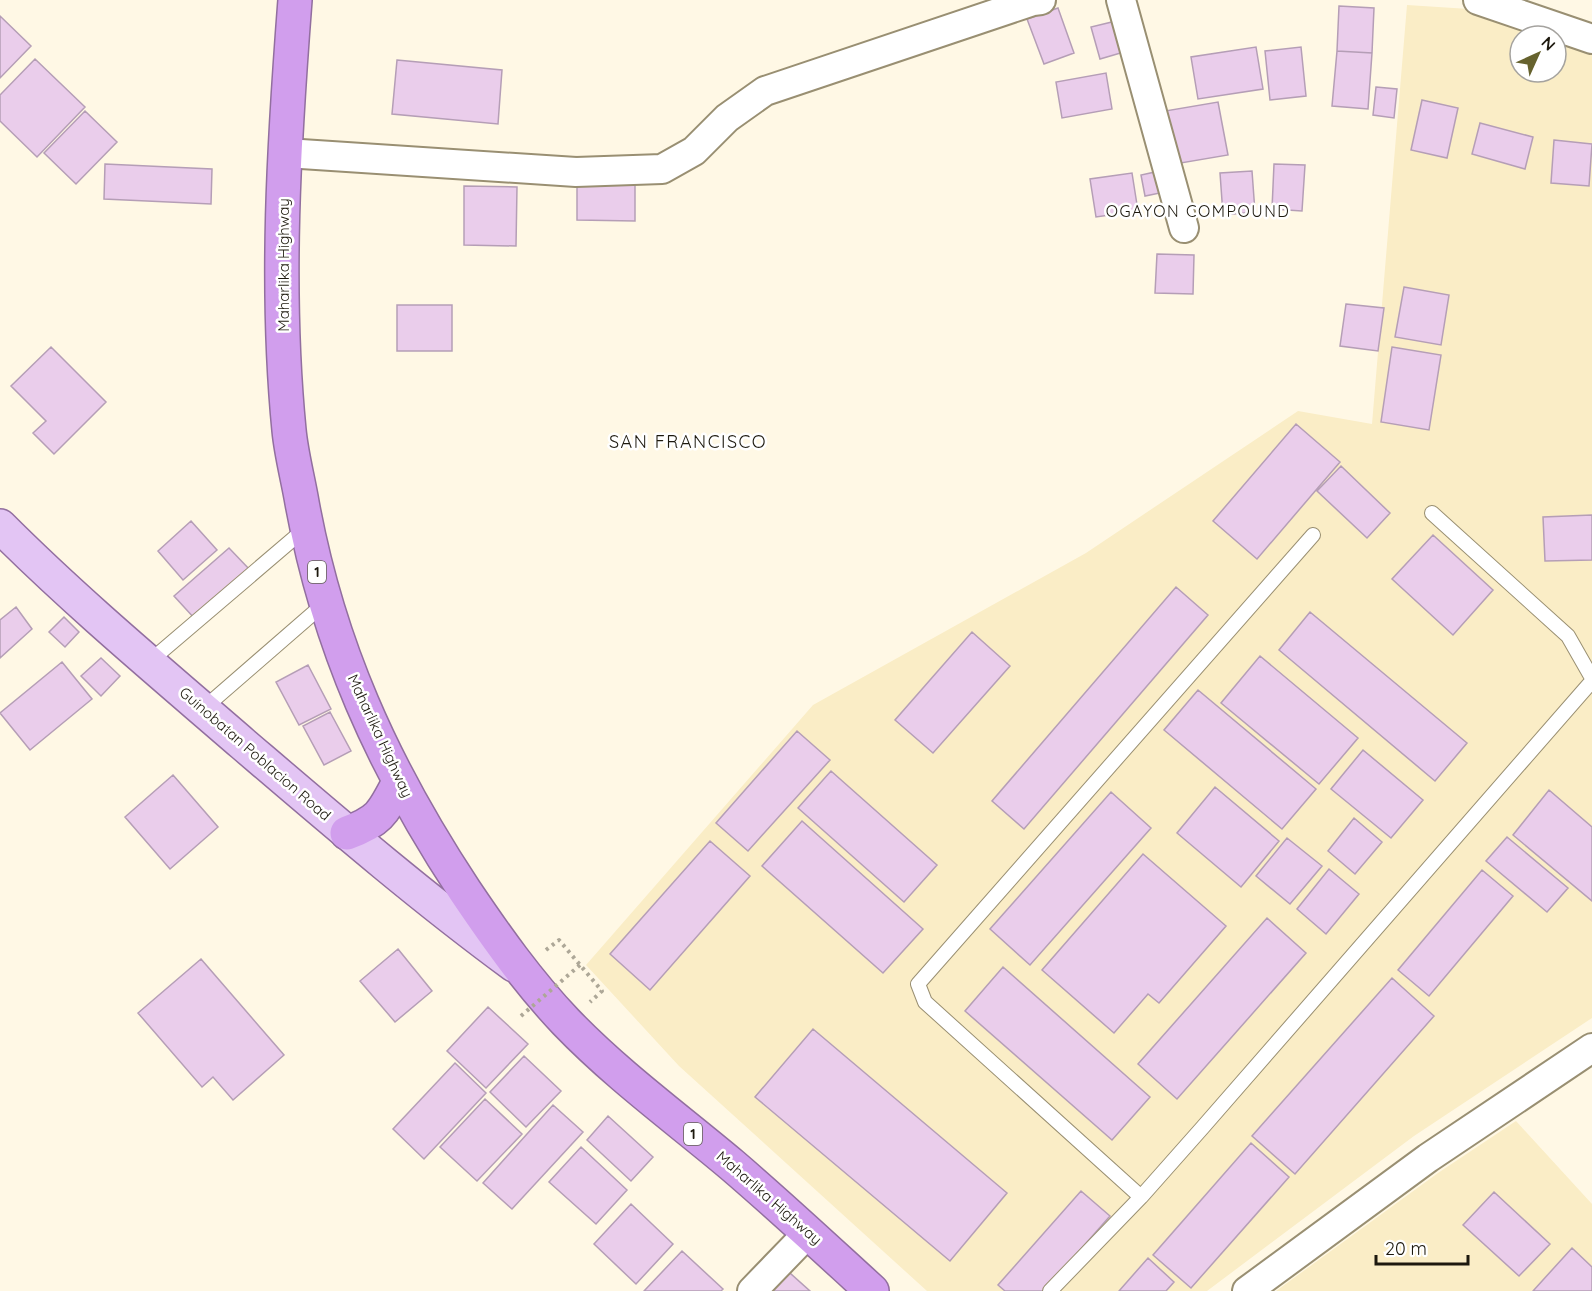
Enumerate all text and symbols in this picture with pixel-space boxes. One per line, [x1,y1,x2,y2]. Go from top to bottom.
north arrow [1508,24,1568,84]
text: N [1537,32,1560,55]
street label: Maharlika Highway [274,198,293,332]
district label: OGAYON COMPOUND [1106,201,1290,221]
district label: SAN FRANCISCO [609,430,767,453]
road number: 1 [308,561,326,583]
street label: Maharlika Highway [344,671,417,800]
street label: Guinobatan Poblacion Road [176,683,335,825]
road number: 1 [684,1123,702,1145]
street label: Maharlika Highway [713,1147,826,1249]
scale bar [1376,1228,1468,1266]
text: 20 m [1385,1237,1427,1260]

